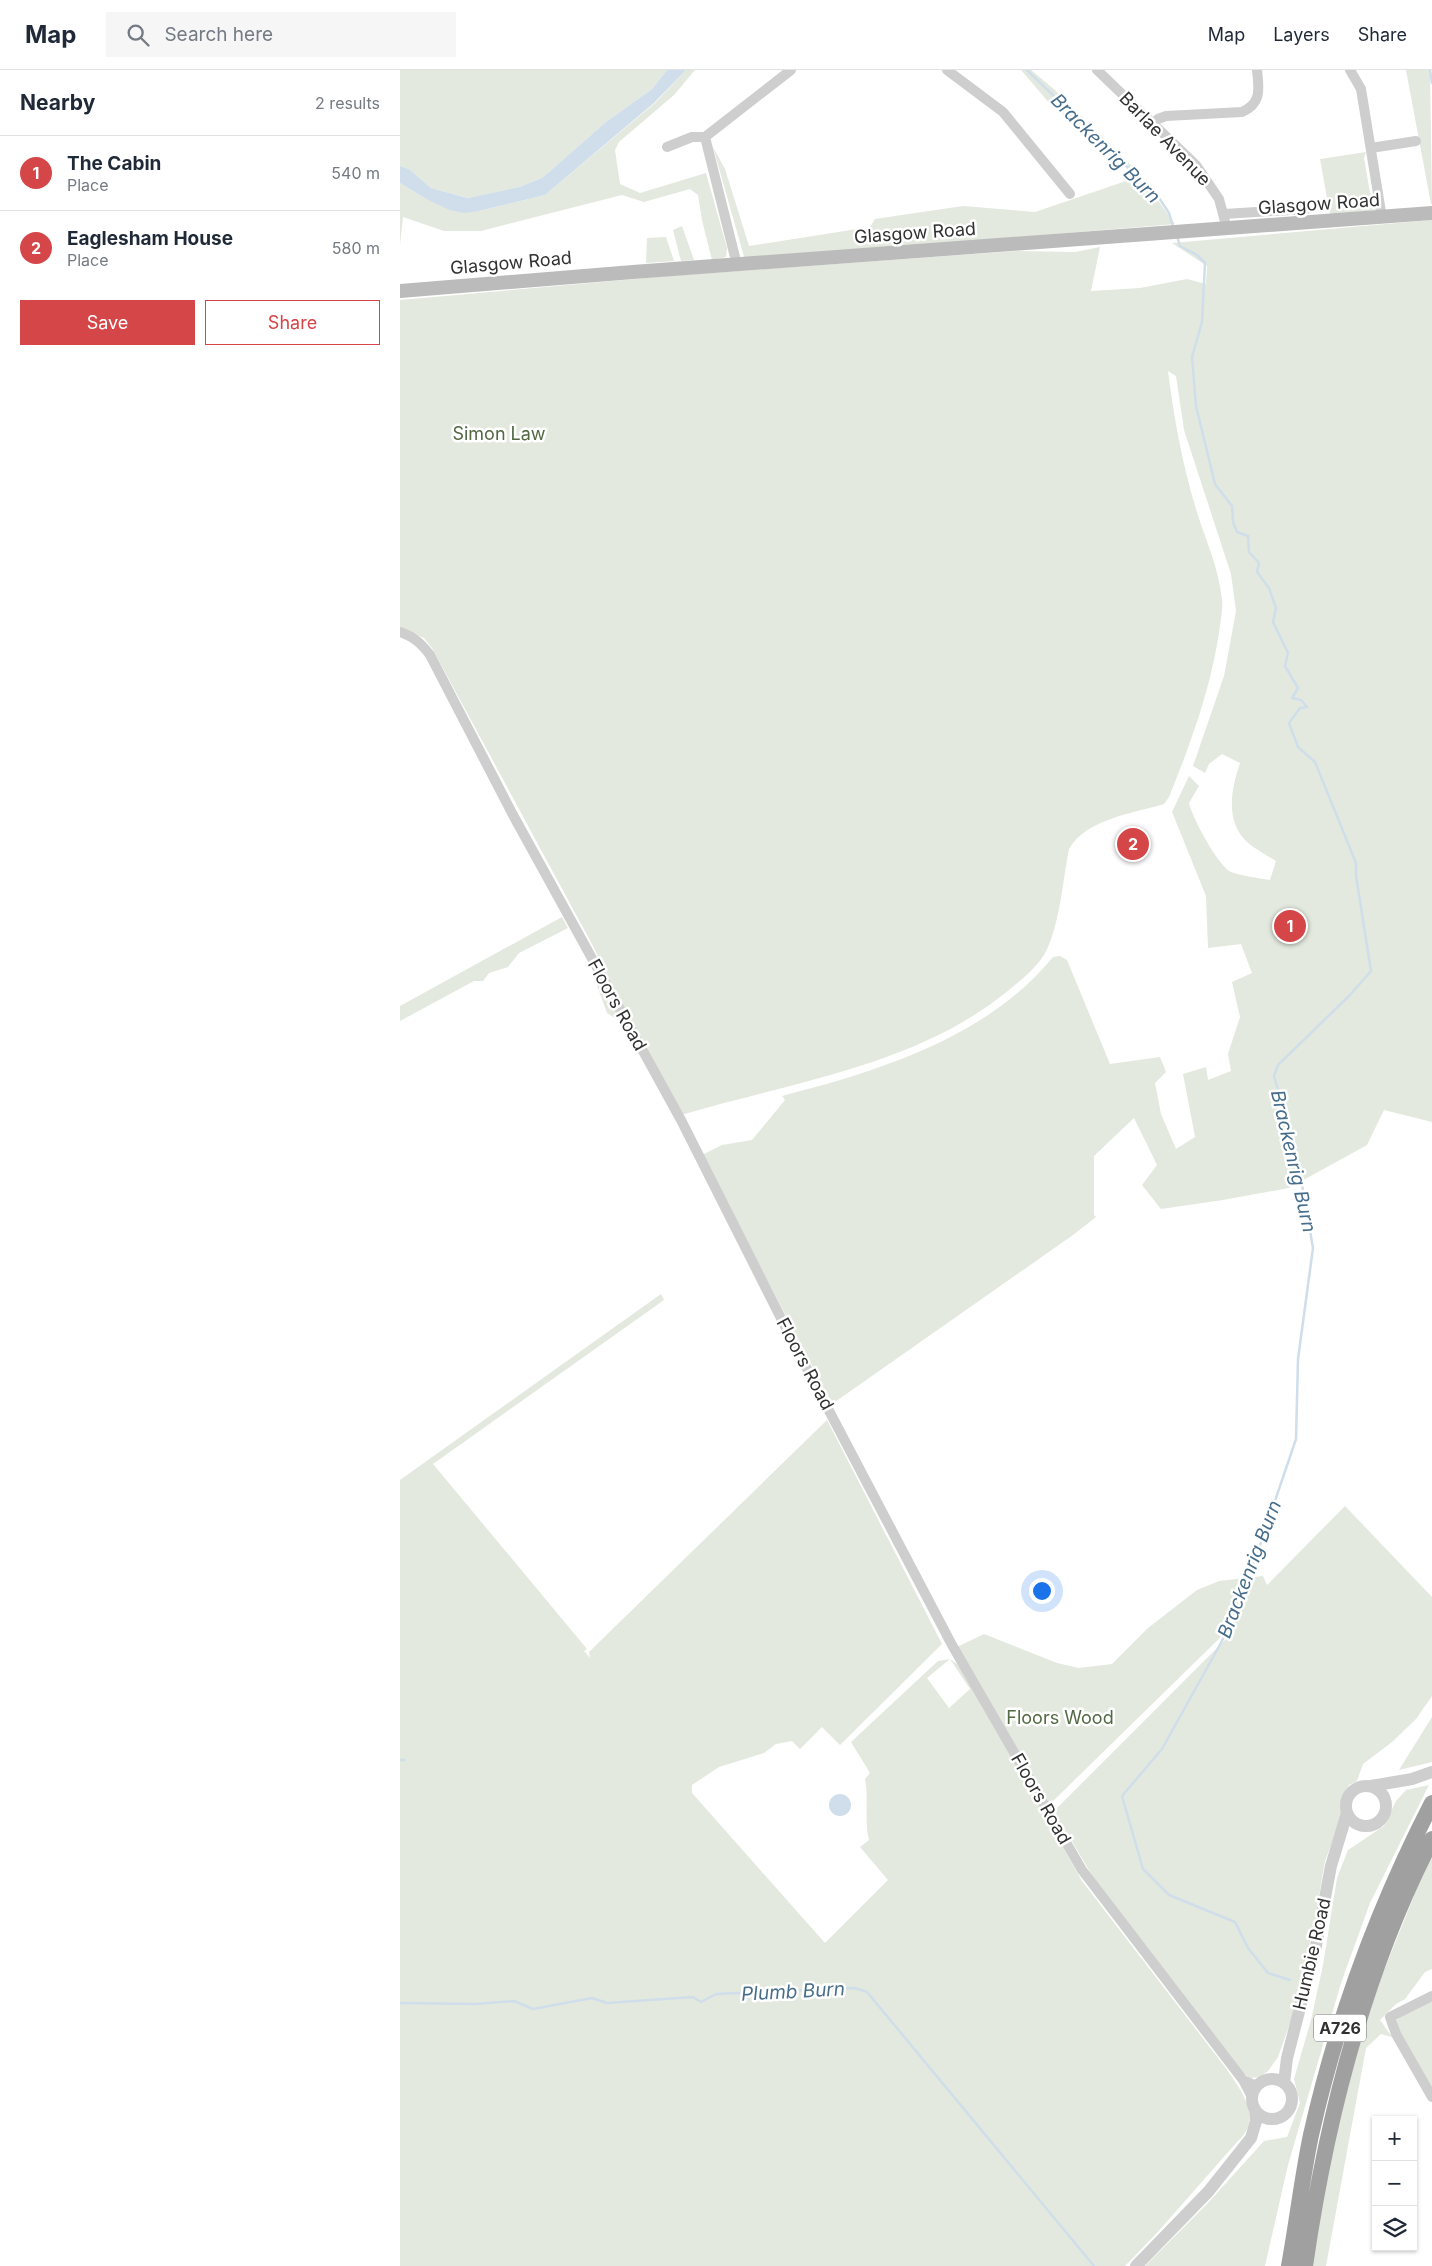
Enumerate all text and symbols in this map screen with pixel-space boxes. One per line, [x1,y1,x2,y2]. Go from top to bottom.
search box [106,12,456,57]
text: Map [25,20,76,49]
icon: search [124,21,152,49]
text: Search here [164,23,273,46]
text: Map [1208,24,1245,45]
text: Layers [1273,24,1330,45]
text: Share [1358,24,1407,45]
street label: Barlae Avenue [1115,87,1215,190]
water label: Brackenrig Burn [1046,89,1165,208]
text: Nearby [20,90,95,115]
text: 2 results [315,93,380,113]
text: The Cabin [67,152,161,175]
text: 1 [33,163,39,183]
text: 540 m [331,163,380,183]
text: Place [67,175,109,195]
street label: Glasgow Road [1257,189,1381,218]
street label: Glasgow Road [853,218,977,247]
text: Eaglesham House [67,227,233,250]
text: 2 [31,238,41,258]
text: 580 m [332,238,380,258]
street label: Glasgow Road [449,247,573,278]
text: Place [67,250,109,270]
button: Save [20,300,195,345]
button: Share [205,300,380,345]
park label: Simon Law [452,423,546,444]
pin: 2 [1117,825,1149,863]
pin: 1 [1274,907,1306,945]
street label: Floors Road [584,955,651,1054]
water label: Brackenrig Burn [1266,1088,1321,1235]
street label: Floors Road [772,1314,839,1413]
water label: Brackenrig Burn [1213,1497,1286,1641]
your location [1029,1578,1055,1604]
park label: Floors Wood [1006,1707,1114,1728]
street label: Floors Road [1007,1750,1076,1848]
street label: Humbie Road [1288,1896,1335,2012]
water label: Plumb Burn [741,1977,846,2006]
road number: A726 [1314,2015,1366,2042]
map controls [1372,2116,1417,2251]
button: + [1372,2116,1417,2161]
button: − [1372,2161,1417,2206]
button: layers [1372,2206,1417,2251]

